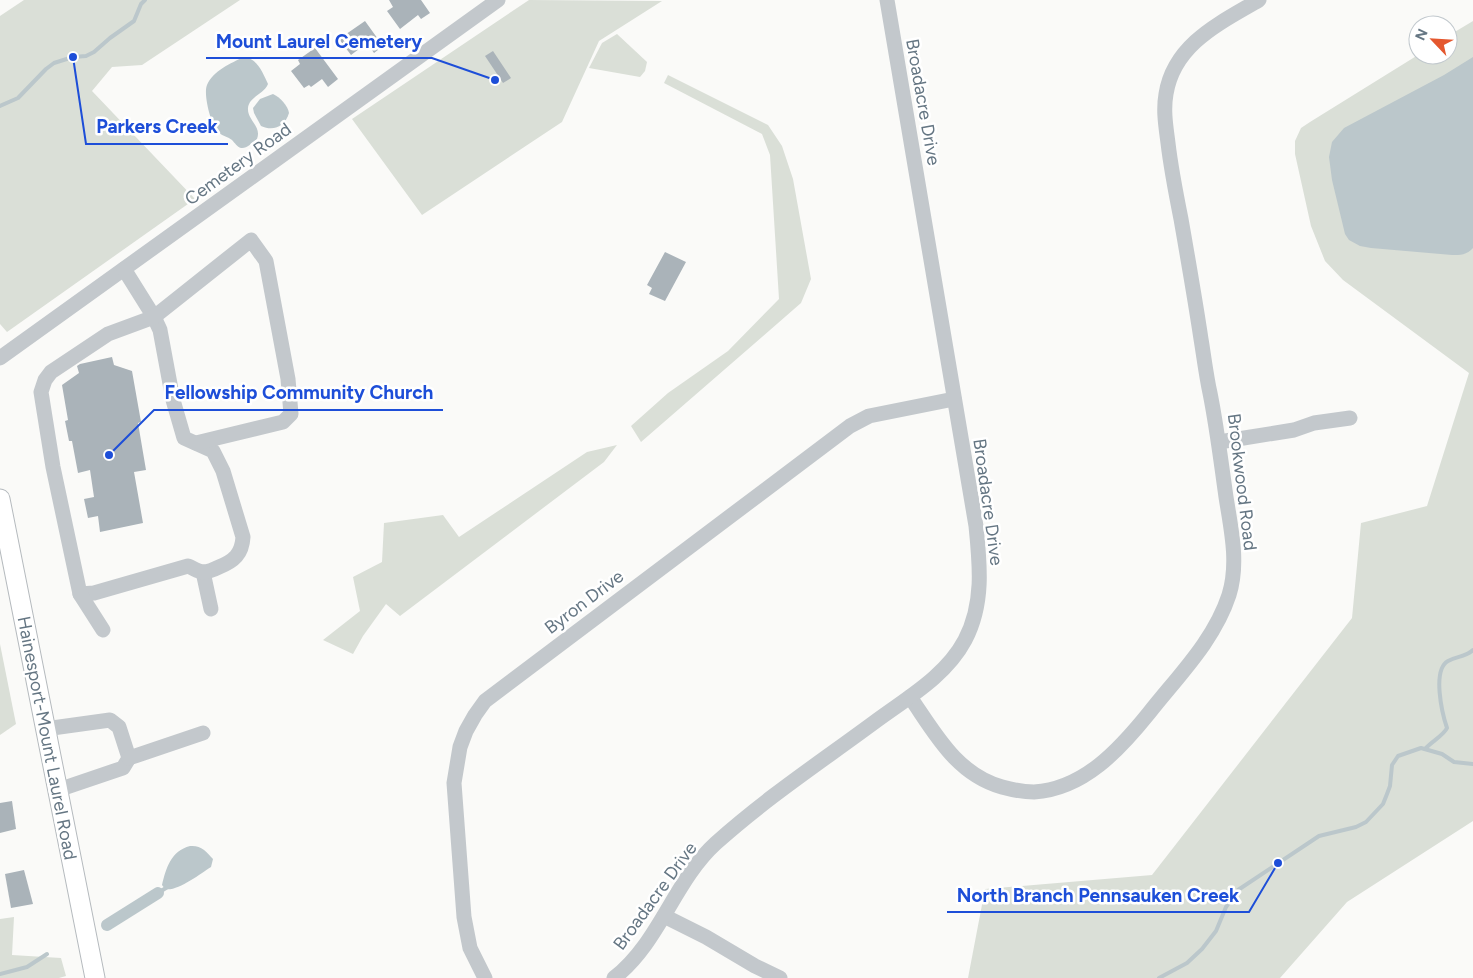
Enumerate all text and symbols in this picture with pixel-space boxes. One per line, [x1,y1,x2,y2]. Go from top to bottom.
north arrow [1408,15,1458,65]
callout: Mount Laurel Cemetery [206,24,432,58]
text: N [1412,26,1432,43]
text: Mount Laurel Cemetery [216,30,422,53]
street label: Broadacre Drive [901,37,945,167]
callout: Parkers Creek [86,110,228,144]
text: Parkers Creek [96,115,219,138]
street label: Cemetery Road [181,118,295,210]
callout: Fellowship Community Church [154,376,443,410]
text: Fellowship Community Church [165,381,433,404]
street label: Brookwood Road [1223,412,1261,552]
street label: Broadacre Drive [968,437,1008,567]
street label: Byron Drive [540,565,628,639]
street label: Hainesport-Mount Laurel Road [13,614,81,862]
street label: Broadacre Drive [608,838,702,954]
callout: North Branch Pennsauken Creek [947,878,1249,912]
text: North Branch Pennsauken Creek [957,884,1240,907]

